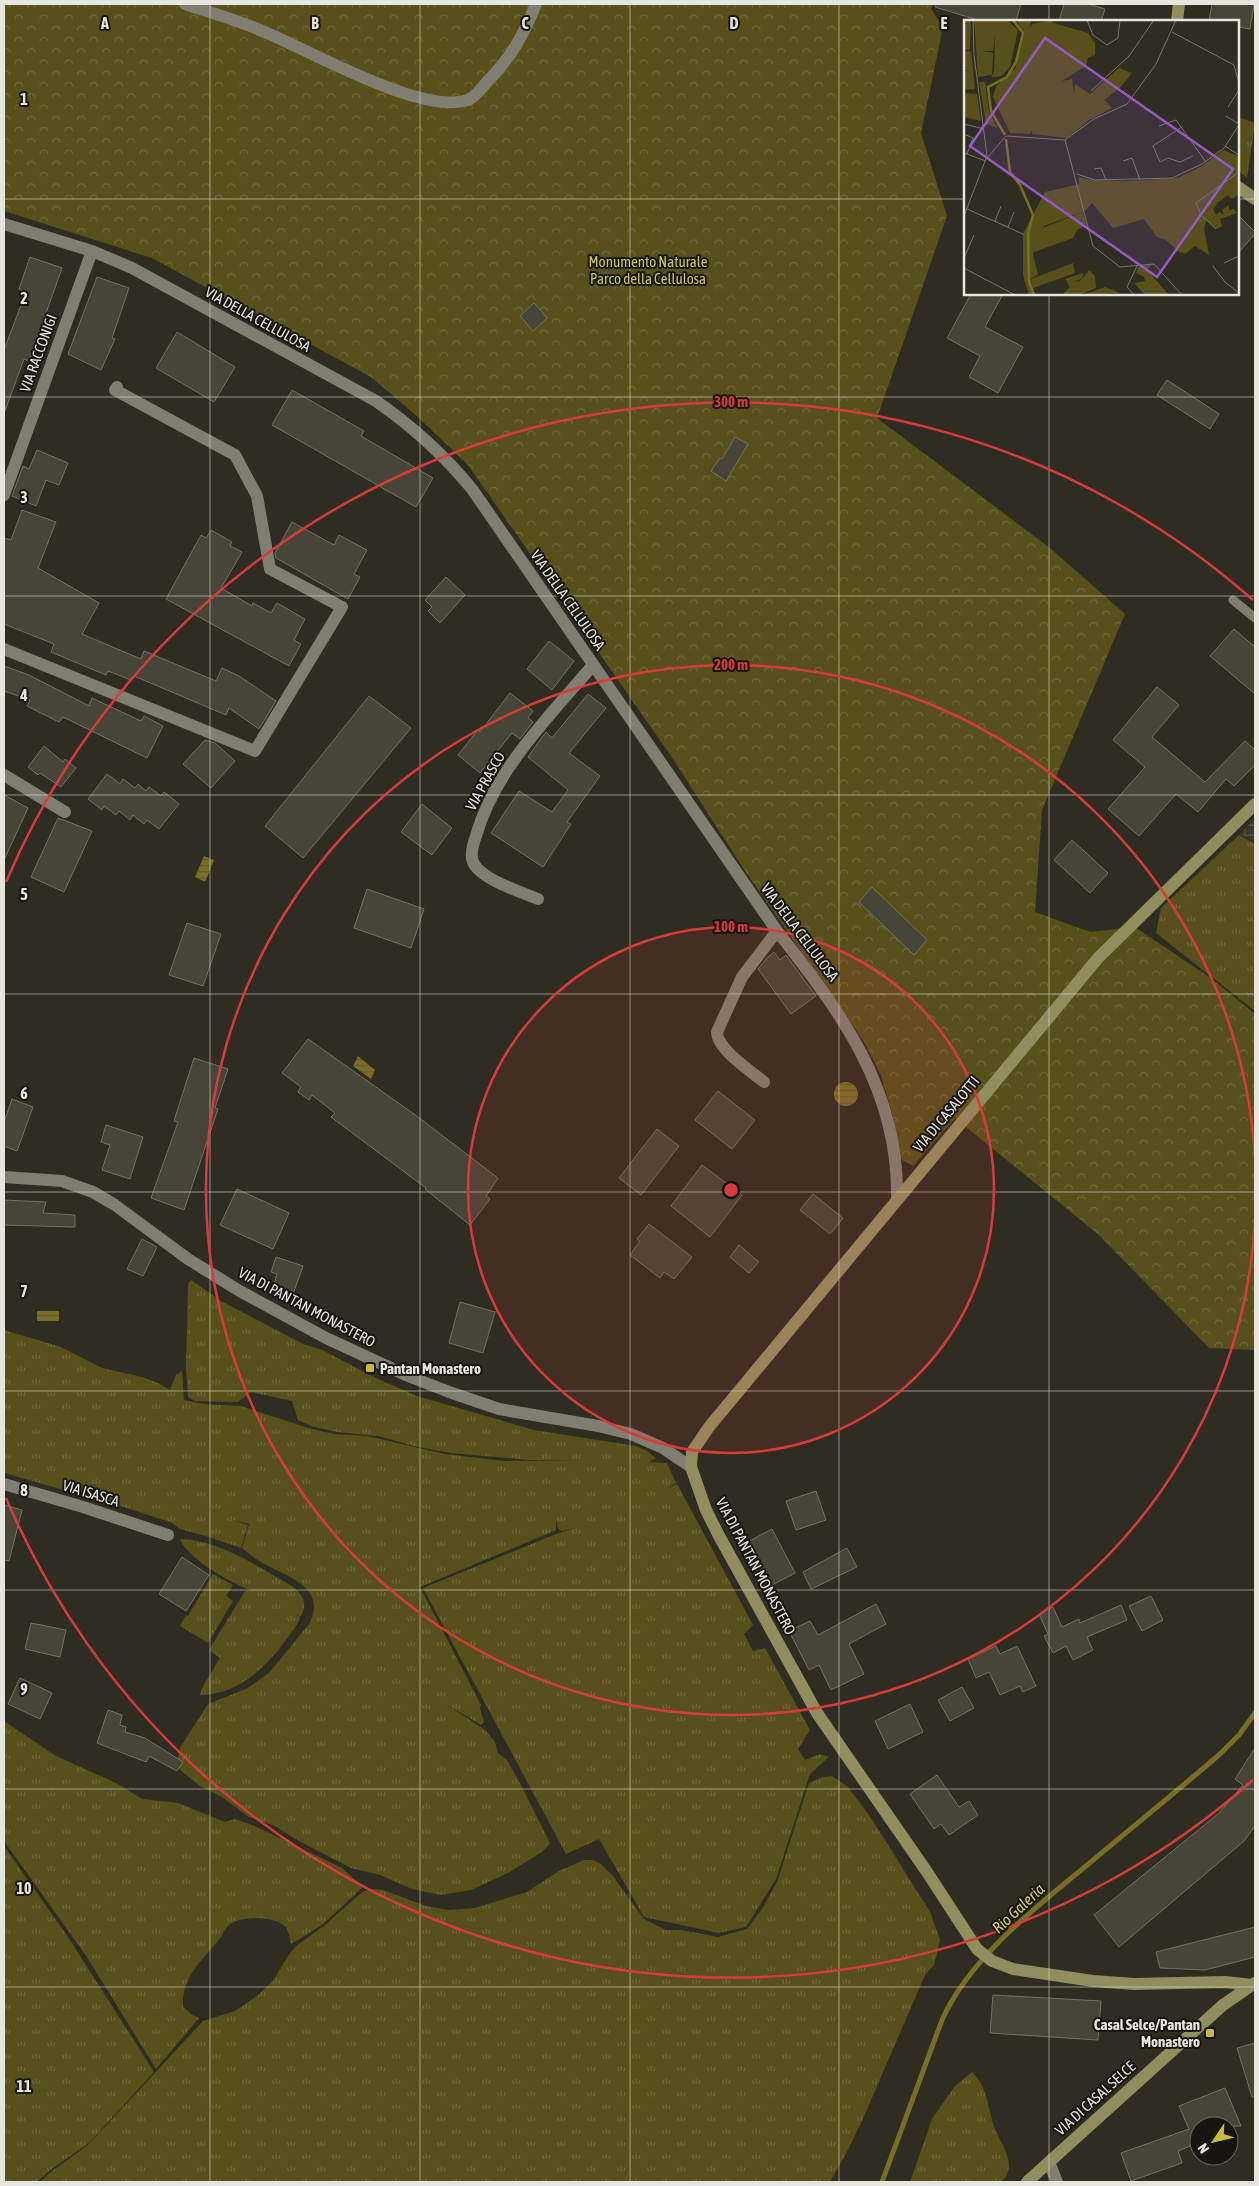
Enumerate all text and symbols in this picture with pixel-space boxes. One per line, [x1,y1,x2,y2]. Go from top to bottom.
text: A [100,14,109,32]
text: B [311,14,319,32]
text: C [521,14,529,32]
text: D [730,14,739,32]
text: E [941,14,948,32]
inset map [964,20,1239,295]
text: 1 [20,90,28,108]
park label: Monumento Naturale Parco della Cellulosa [589,253,708,287]
street label: VIA DELLA CELLULOSA [202,283,314,355]
text: 2 [20,289,28,307]
street label: VIA RACCONIGI [16,312,60,394]
text: 300 m [714,393,748,410]
text: 3 [20,488,28,506]
street label: VIA DELLA CELLULOSA [527,547,609,654]
text: 200 m [714,656,748,673]
text: 4 [19,686,28,704]
street label: VIA PRASCO [462,749,508,813]
street label: VIA DELLA CELLULOSA [758,880,843,985]
text: 5 [20,885,28,903]
text: 100 m [714,918,748,935]
street label: VIA DI CASALOTTI [909,1073,983,1155]
text: 6 [20,1084,28,1102]
centre of rings [722,1181,740,1199]
street label: VIA DI PANTAN MONASTERO [236,1264,379,1350]
text: 7 [20,1282,28,1300]
place label: Pantan Monastero [380,1360,481,1377]
marker: Pantan Monastero [364,1362,376,1374]
street label: VIA ISASCA [61,1476,122,1510]
text: 8 [20,1481,28,1499]
street label: VIA DI PANTAN MONASTERO [713,1495,799,1638]
text: 9 [20,1680,28,1698]
text: 10 [16,1879,32,1897]
water label: Rio Galeria [988,1879,1048,1937]
place label: Casal Selce/Pantan Monastero [1094,2016,1200,2050]
marker: Casal Selce/Pantan Monastero [1204,2027,1216,2039]
street label: VIA DI CASAL SELCE [1051,2057,1139,2138]
text: 11 [16,2077,32,2095]
north arrow [1189,2116,1239,2166]
text: N [1194,2140,1212,2156]

